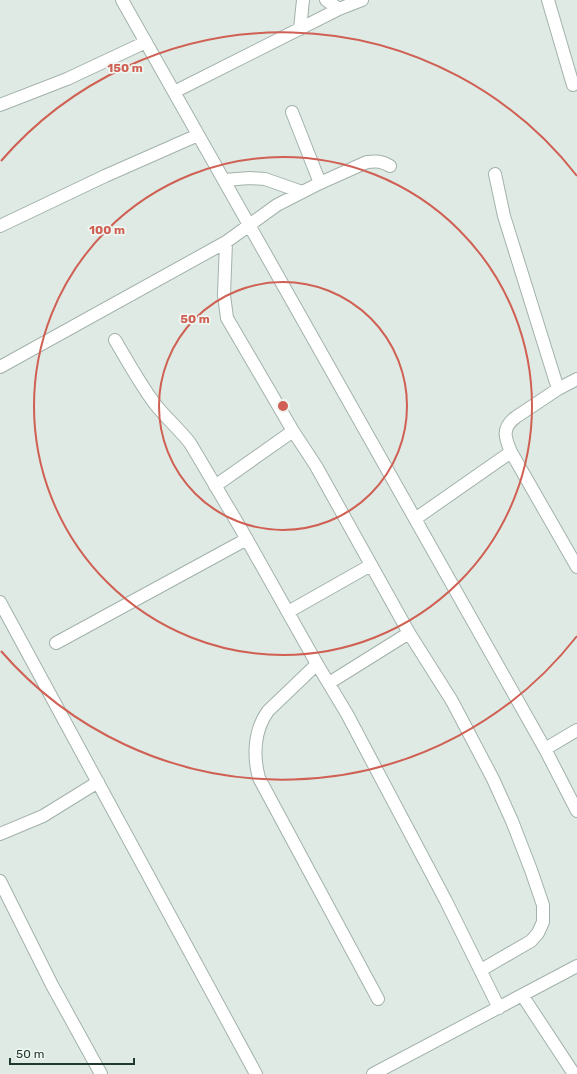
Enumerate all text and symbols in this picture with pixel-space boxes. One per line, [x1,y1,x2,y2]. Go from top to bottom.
text: 150 m [107,61,143,75]
text: 100 m [89,223,125,237]
text: 50 m [180,312,210,326]
centre of rings [276,399,290,413]
scale bar [10,1040,134,1066]
text: 50 m [16,1047,44,1061]

